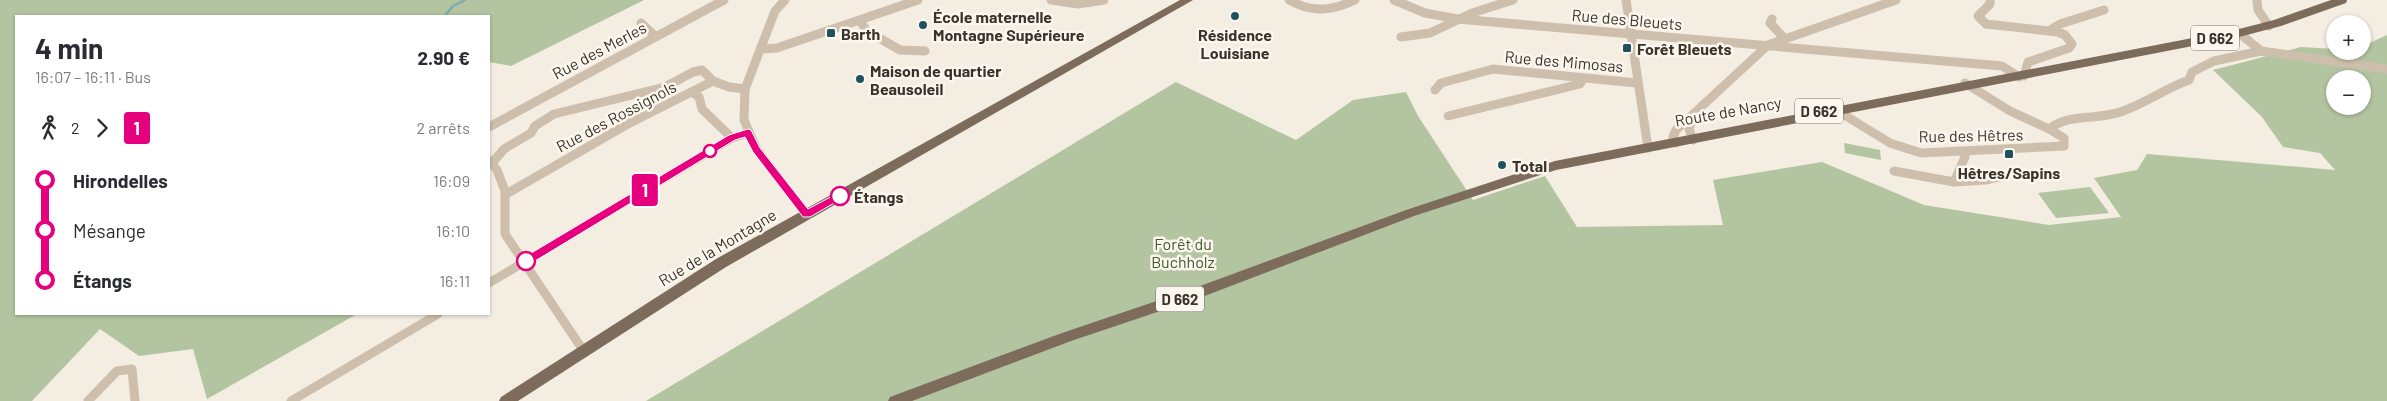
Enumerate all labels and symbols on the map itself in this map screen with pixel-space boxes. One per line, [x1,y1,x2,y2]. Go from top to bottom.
street label: Rue des Bleuets [1571,5,1683,33]
place label: École maternelle Montagne Supérieure [933,7,1085,44]
marker: Résidence Louisiane [1229,10,1241,22]
street label: Rue des Merles [549,17,649,83]
marker: École maternelle Montagne Supérieure [917,19,929,31]
place label: Barth [841,24,880,43]
place label: Résidence Louisiane [1198,25,1272,62]
road number: D 662 [2191,26,2239,50]
marker: Barth [825,27,837,39]
place label: Forêt Bleuets [1637,39,1732,58]
marker: Forêt Bleuets [1621,42,1633,54]
street label: Rue des Mimosas [1504,46,1624,76]
place label: Maison de quartier Beausoleil [870,61,1001,98]
marker: Maison de quartier Beausoleil [854,73,866,85]
street label: Rue des Rossignols [553,76,679,156]
street label: Route de Nancy [1673,92,1783,130]
road number: D 662 [1795,98,1843,124]
street label: Rue des Hêtres [1919,125,2023,145]
unlabelled marker [703,144,717,158]
marker: Hêtres/Sapins [2003,148,2015,160]
place label: Total [1512,156,1547,175]
marker: Total [1496,159,1508,171]
place label: Hêtres/Sapins [1958,163,2060,182]
line badge: 1 [629,174,661,206]
marker: Étangs [830,186,850,206]
place label: Étangs [854,187,904,206]
street label: Rue de la Montagne [655,204,779,290]
park label: Forêt du Buchholz [1151,234,1215,271]
unlabelled marker [516,251,536,271]
road number: D 662 [1156,286,1204,312]

